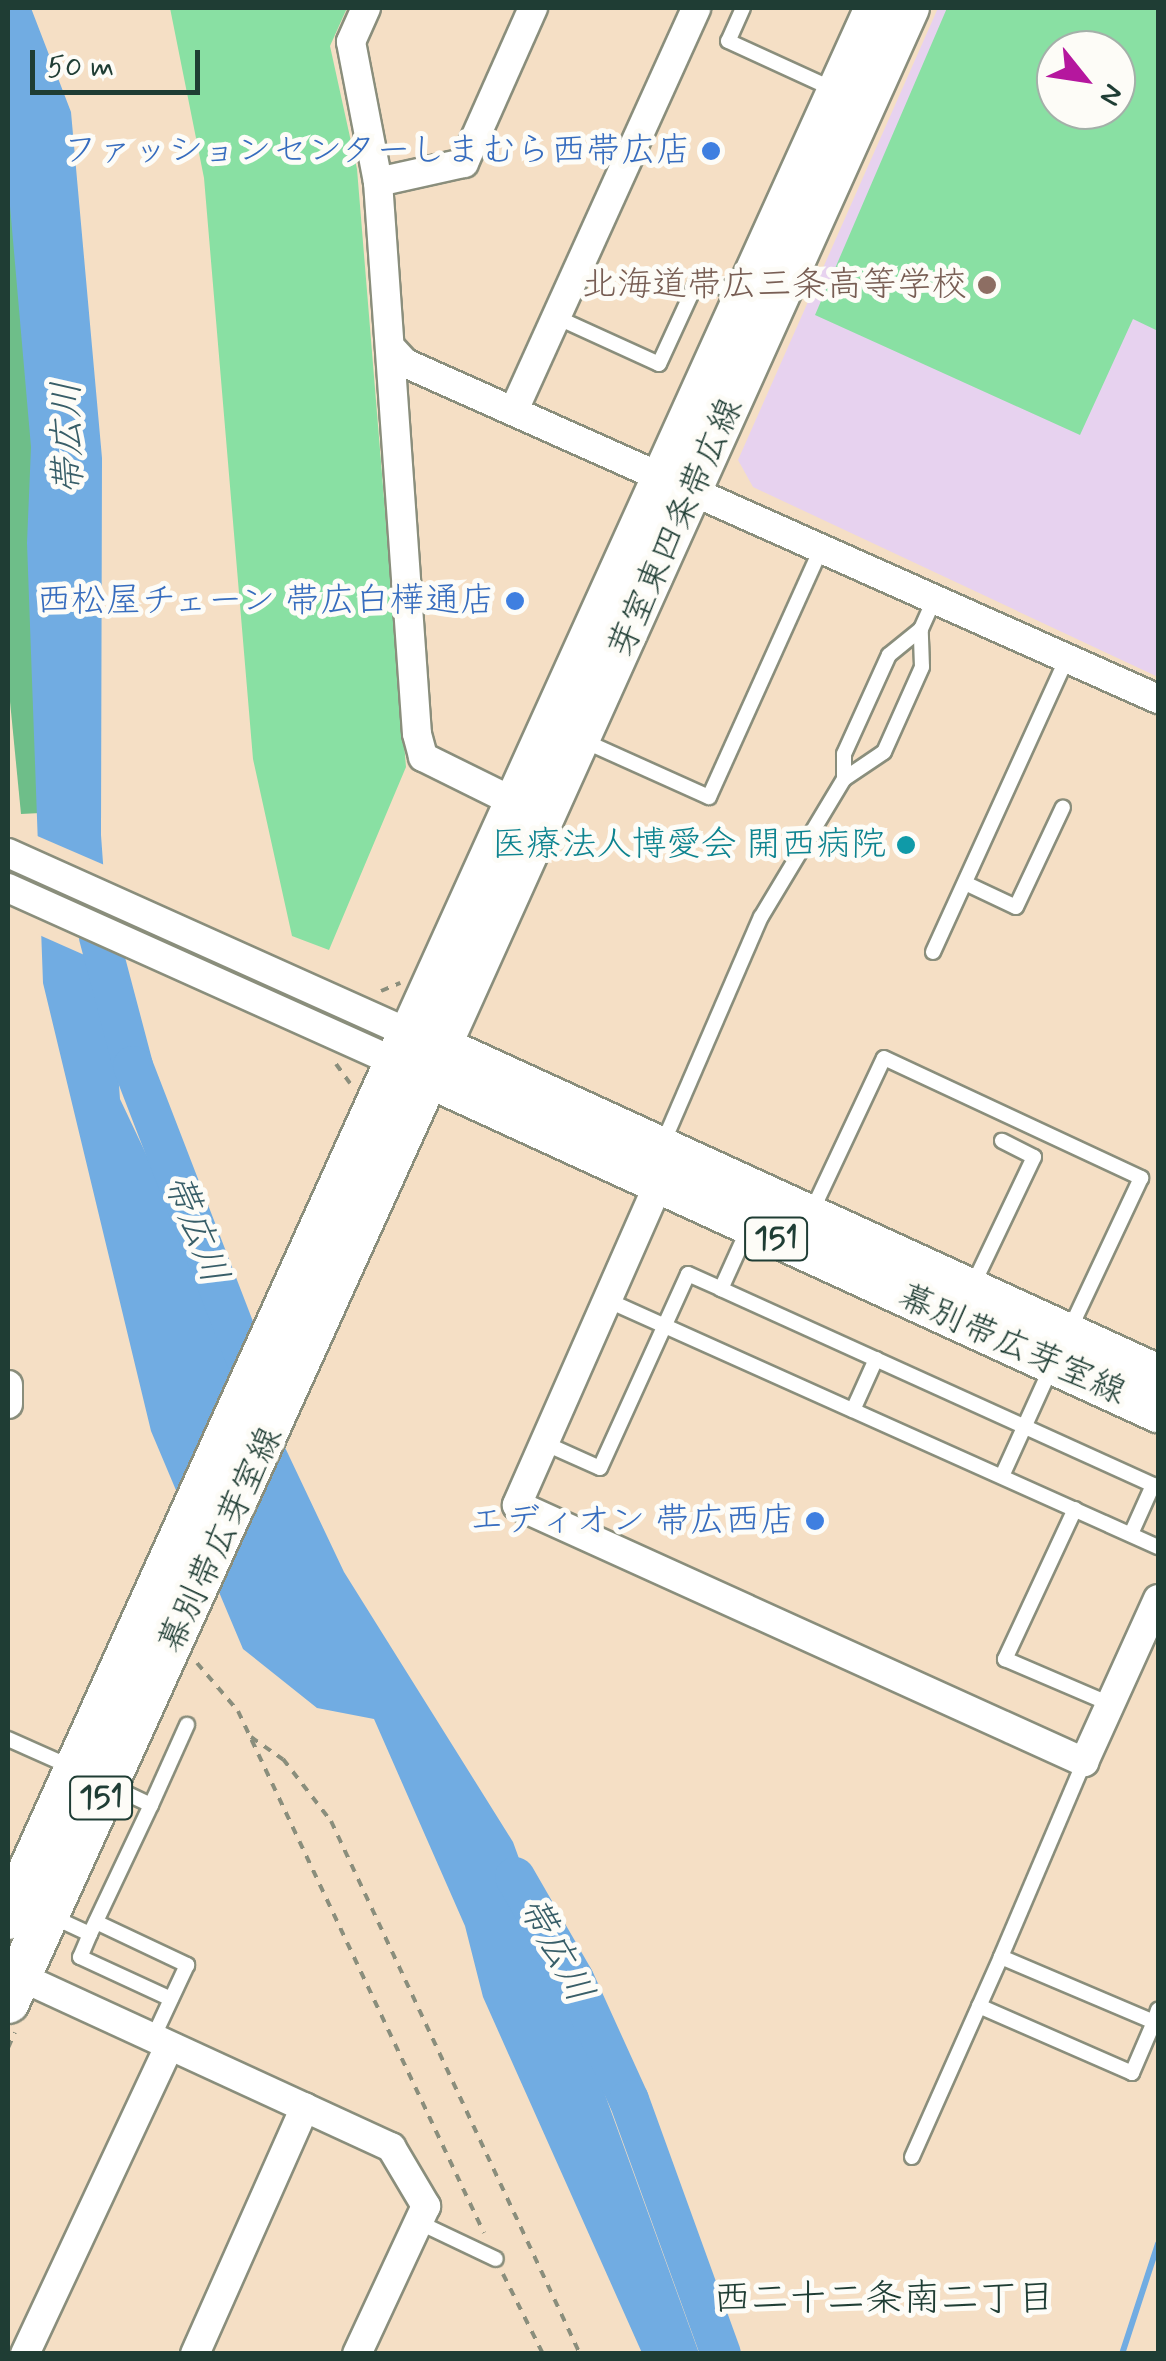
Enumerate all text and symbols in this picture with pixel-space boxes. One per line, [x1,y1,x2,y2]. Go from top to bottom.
scale bar [35,30,205,92]
north arrow [1036,30,1136,130]
text: 50 m [47,48,114,87]
text: N [1090,77,1131,112]
place label: ファッションセンターしまむら西帯広店 [61,130,691,172]
marker: ファッションセンターしまむら西帯広店 [700,140,722,162]
place label: 北海道帯広三条高等学校 [582,264,967,306]
marker: 北海道帯広三条高等学校 [976,274,998,296]
water label: 帯広川 [45,381,93,495]
street label: 芽室東四条帯広線 [600,392,752,664]
place label: 西松屋チェーン 帯広白樺通店 [31,580,495,622]
marker: 西松屋チェーン 帯広白樺通店 [504,590,526,612]
place label: 医療法人博愛会 開西病院 [492,824,886,866]
marker: 医療法人博愛会 開西病院 [895,834,917,856]
water label: 帯広川 [153,1168,237,1290]
road number: 151 [744,1212,808,1266]
street label: 幕別帯広芽室線 [892,1276,1132,1414]
street label: 幕別帯広芽室線 [150,1420,292,1660]
place label: エディオン 帯広西店 [471,1500,795,1542]
marker: エディオン 帯広西店 [804,1510,826,1532]
road number: 151 [68,1771,134,1825]
water label: 帯広川 [508,1889,602,2011]
district label: 西二十二条南二丁目 [713,2277,1055,2323]

